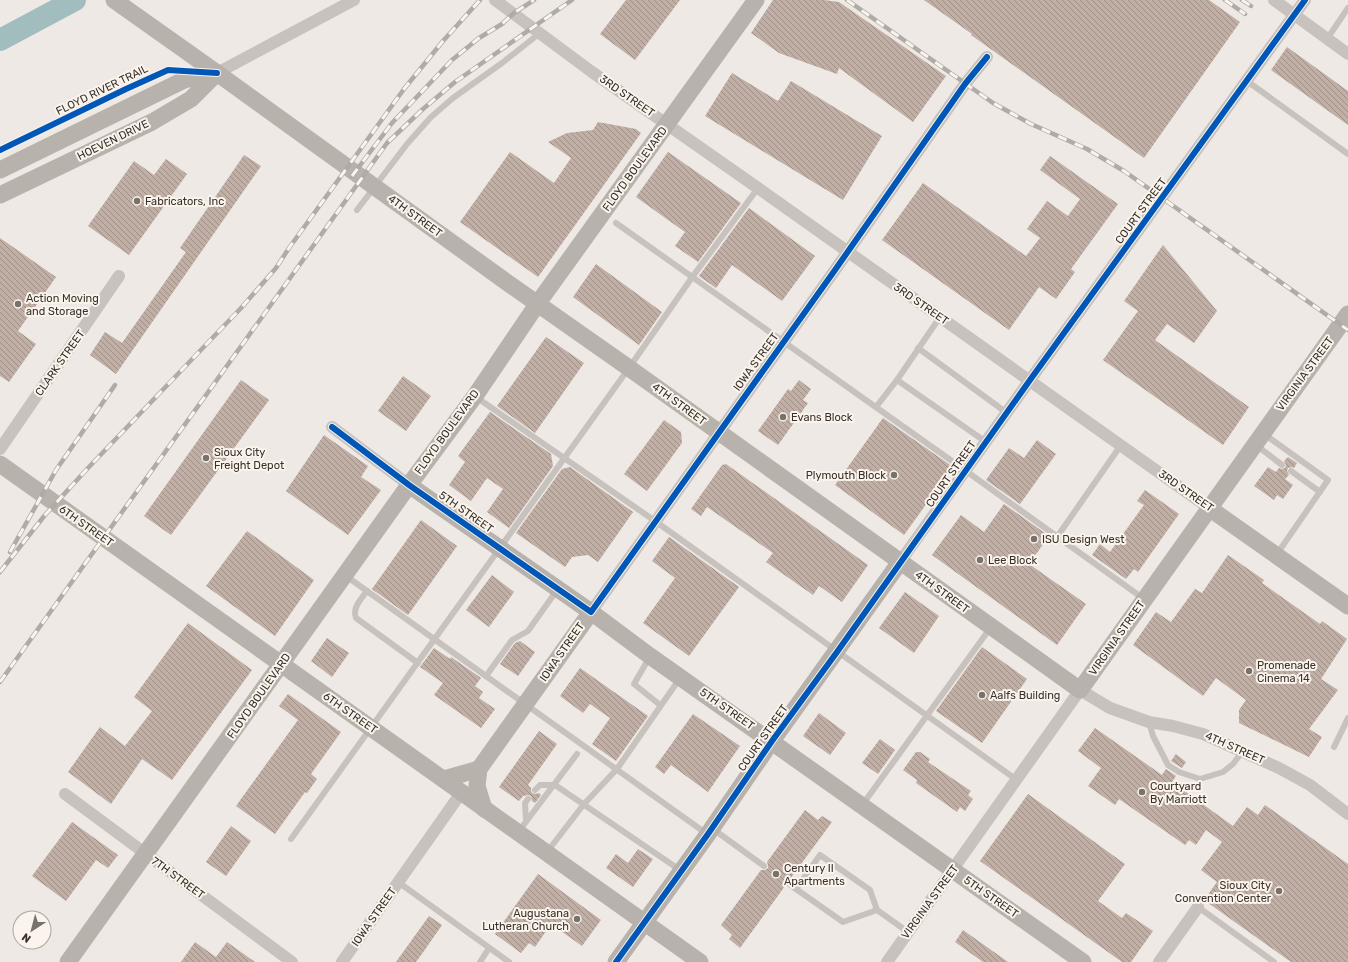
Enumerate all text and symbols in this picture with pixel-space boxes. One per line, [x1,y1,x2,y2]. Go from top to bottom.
street label: FLOYD RIVER TRAIL [54,62,150,118]
street label: 3RD STREET [597,72,658,120]
street label: HOEVEN DRIVE [75,117,151,163]
street label: FLOYD BOULEVARD [600,124,670,214]
street label: COURT STREET [1113,175,1170,247]
street label: 4TH STREET [385,192,445,240]
place label: Fabricators, Inc [145,195,224,208]
marker: Fabricators, Inc [132,196,142,206]
street label: 3RD STREET [891,280,952,328]
place label: Action Moving and Storage [26,292,99,318]
marker: Action Moving and Storage [13,299,23,309]
street label: CLARK STREET [32,327,88,398]
street label: IOWA STREET [731,330,782,394]
street label: VIRGINIA STREET [1274,334,1337,414]
street label: 4TH STREET [649,380,709,428]
street label: FLOYD BOULEVARD [412,387,482,477]
place label: Evans Block [791,411,853,424]
marker: Evans Block [778,412,788,422]
street label: COURT STREET [923,438,979,510]
place label: Sioux City Freight Depot [214,446,285,472]
marker: Sioux City Freight Depot [201,453,211,463]
street label: 3RD STREET [1156,467,1217,515]
place label: Plymouth Block [806,469,886,482]
marker: Plymouth Block [889,470,899,480]
street label: 5TH STREET [436,488,496,536]
street label: 6TH STREET [56,503,116,550]
place label: ISU Design West [1042,533,1125,546]
marker: ISU Design West [1029,534,1039,544]
place label: Lee Block [988,554,1037,567]
marker: Lee Block [975,555,985,565]
street label: 4TH STREET [912,568,972,616]
street label: VIRGINIA STREET [1086,598,1148,678]
street label: IOWA STREET [537,620,587,684]
street label: FLOYD BOULEVARD [225,651,293,741]
place label: Promenade Cinema 14 [1257,659,1316,685]
marker: Promenade Cinema 14 [1244,666,1254,676]
street label: 5TH STREET [697,685,757,733]
place label: Aalfs Building [990,689,1060,702]
street label: 6TH STREET [320,690,380,737]
marker: Aalfs Building [977,690,987,700]
street label: COURT STREET [735,702,791,774]
street label: 4TH STREET [1203,729,1267,767]
place label: Courtyard By Marriott [1150,780,1207,806]
marker: Courtyard By Marriott [1137,787,1147,797]
street label: 7TH STREET [149,854,208,902]
place label: Century II Apartments [784,862,845,888]
street label: VIRGINIA STREET [899,862,962,942]
marker: Century II Apartments [771,869,781,879]
street label: 5TH STREET [961,873,1021,921]
place label: Sioux City Convention Center [1175,879,1272,905]
street label: IOWA STREET [349,885,399,949]
marker: Sioux City Convention Center [1274,886,1284,896]
place label: Augustana Lutheran Church [482,907,569,933]
north arrow [12,910,52,950]
marker: Augustana Lutheran Church [572,914,582,924]
text: N [19,930,33,945]

